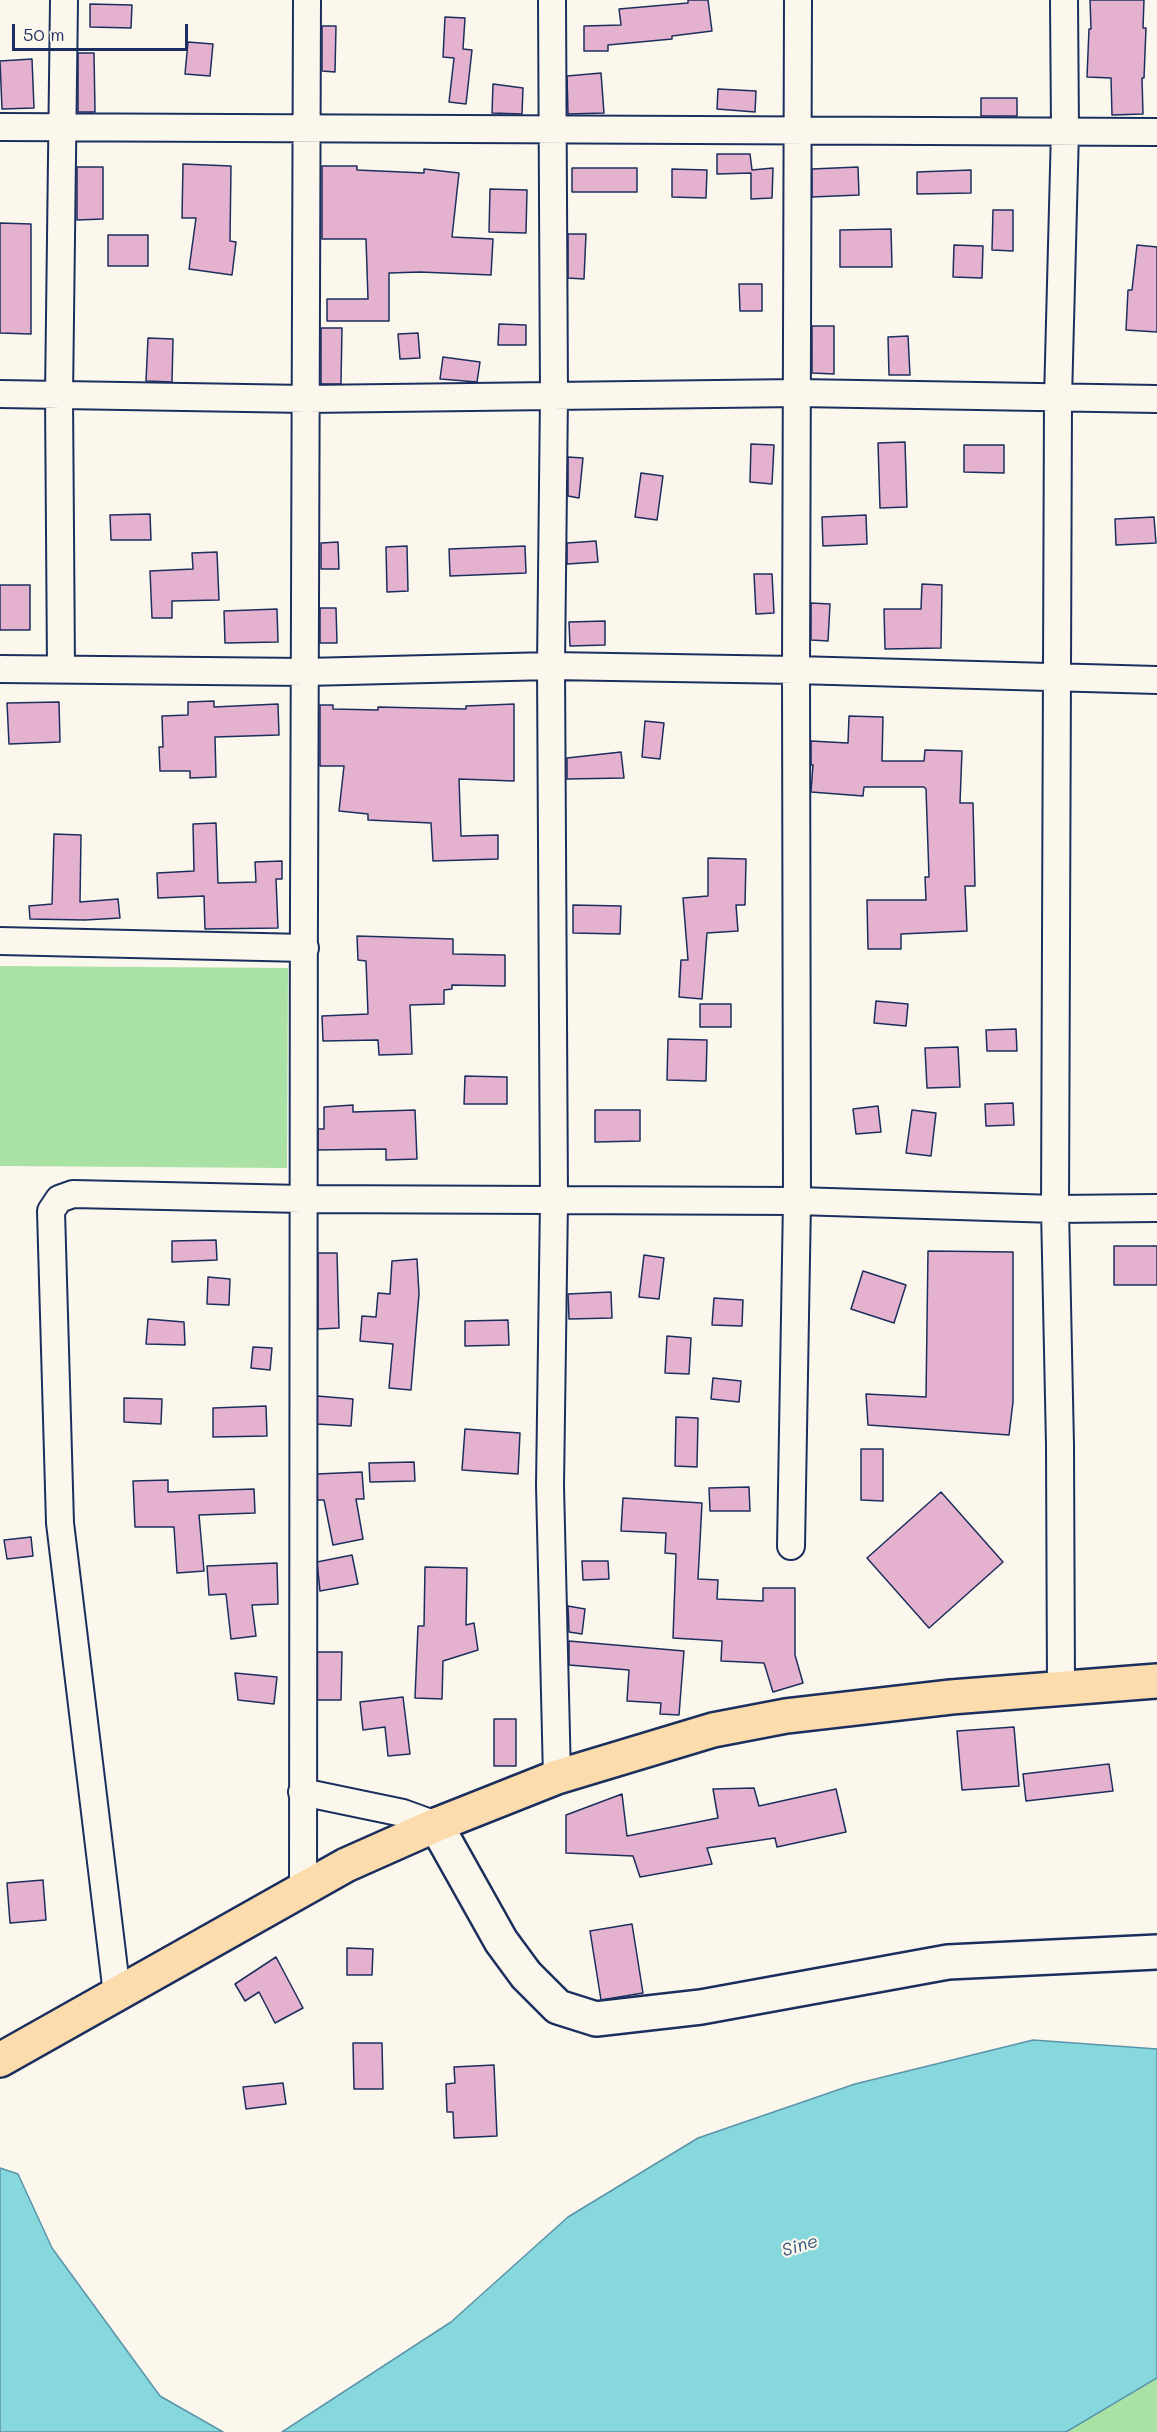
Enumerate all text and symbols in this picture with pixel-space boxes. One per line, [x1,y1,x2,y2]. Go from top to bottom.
scale bar [15,12,190,50]
text: 50 m [23,22,65,46]
water label: Sine [779,2230,821,2262]

